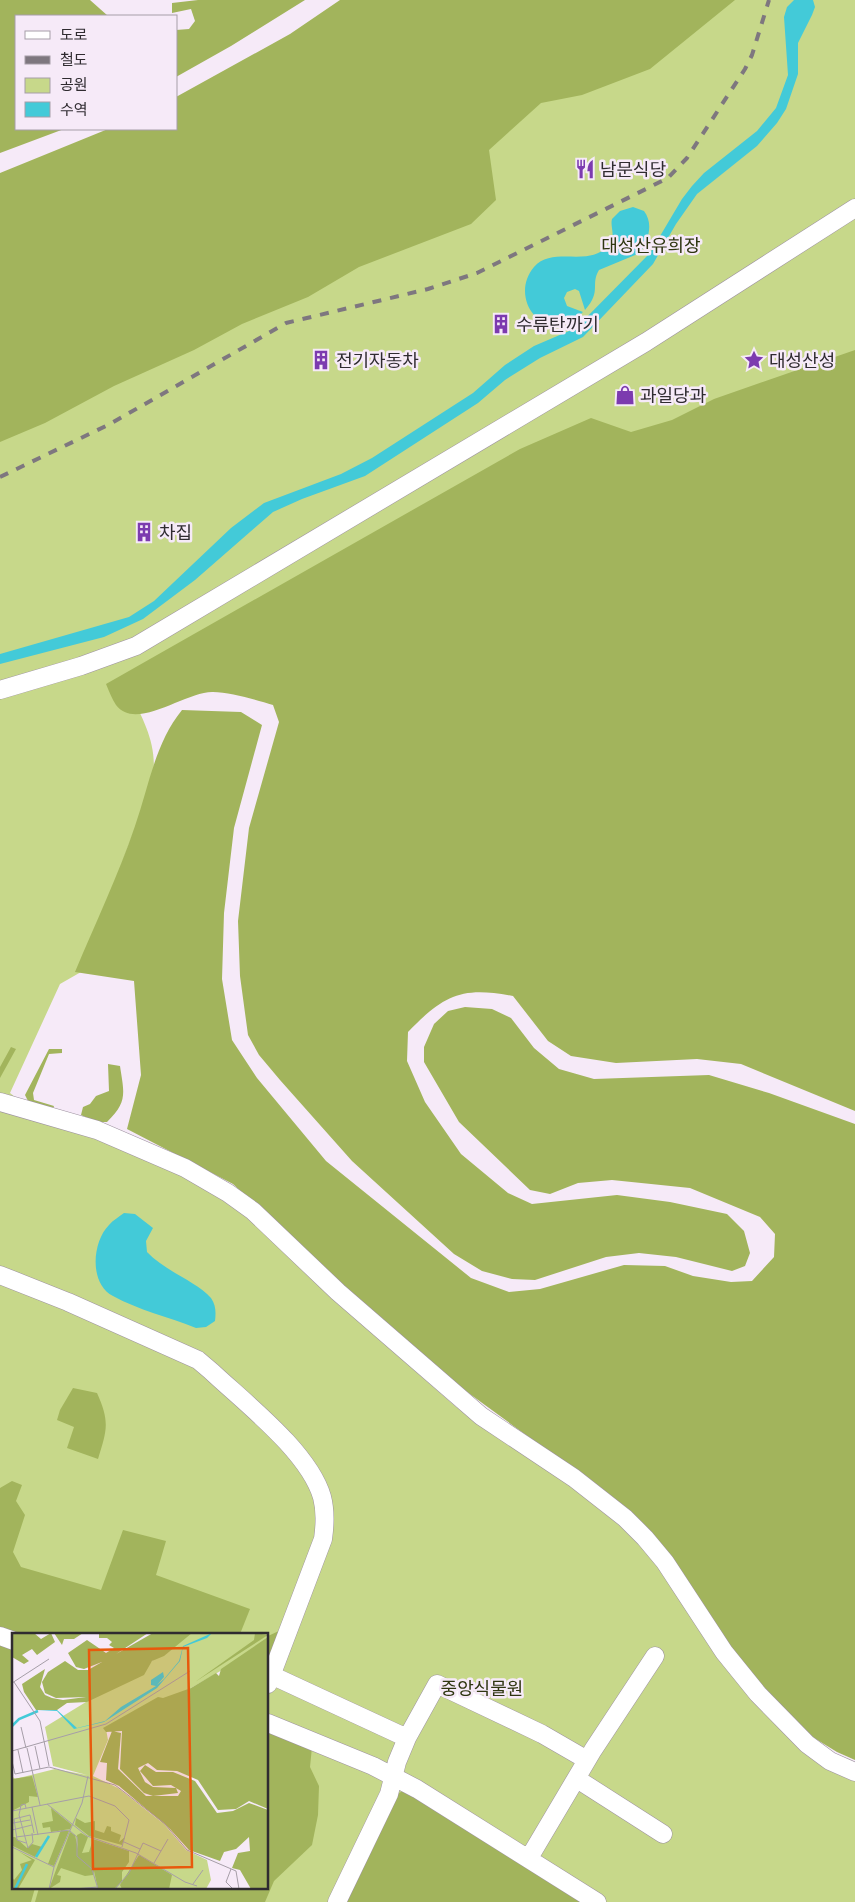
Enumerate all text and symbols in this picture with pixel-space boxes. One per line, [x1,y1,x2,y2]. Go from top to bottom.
legend [15,15,178,130]
text: 도로 [60,25,88,44]
text: 철도 [60,50,88,69]
text: 공원 [60,75,88,94]
text: 수역 [60,100,88,119]
restaurant icon: 남문식당 [574,158,596,180]
place label: 남문식당 [600,158,666,181]
park label: 대성산유희장 [601,234,701,257]
building icon: 수류탄까기 [490,313,512,335]
place label: 수류탄까기 [516,313,599,336]
building icon: 전기자동차 [310,349,332,371]
place label: 전기자동차 [336,349,419,372]
place icon: 대성산성 [743,349,765,371]
place label: 대성산성 [769,349,835,372]
shop icon: 과일당과 [614,384,636,406]
place label: 과일당과 [640,384,707,407]
building icon: 차집 [133,521,155,543]
place label: 차집 [159,521,192,544]
inset map [12,1633,269,1890]
park label: 중앙식물원 [441,1677,523,1700]

